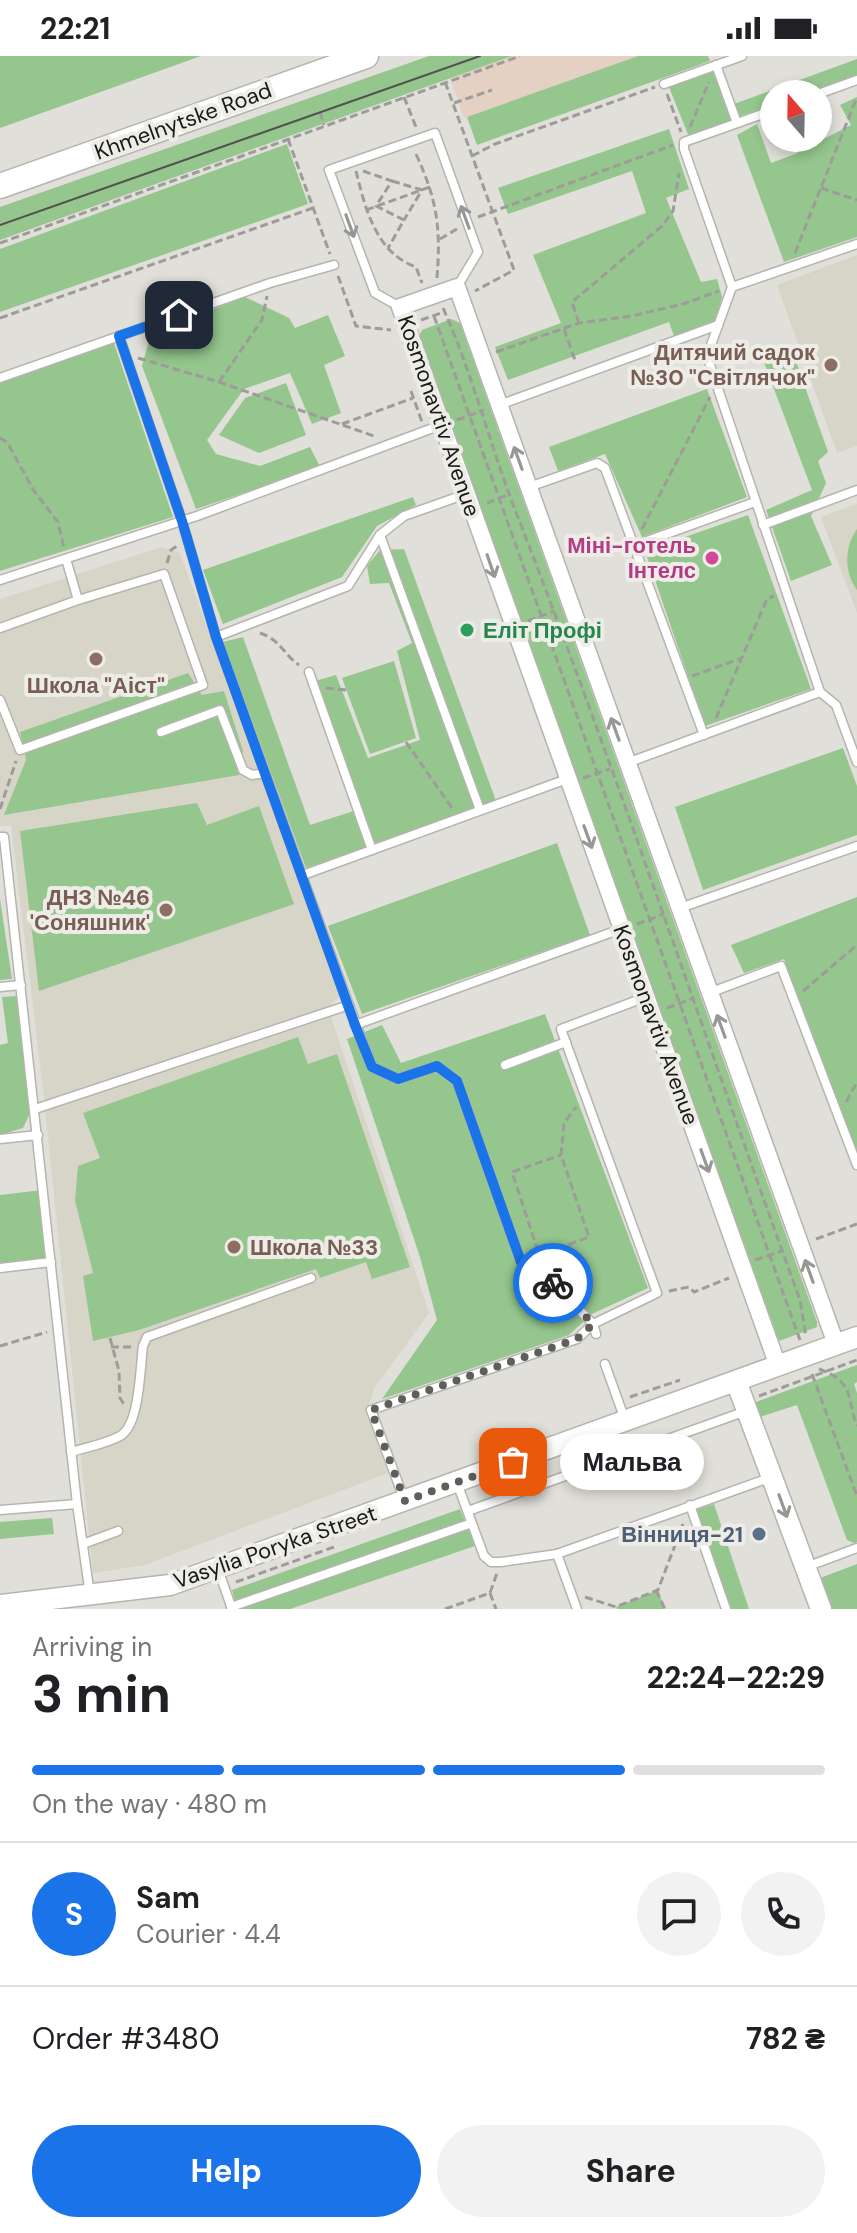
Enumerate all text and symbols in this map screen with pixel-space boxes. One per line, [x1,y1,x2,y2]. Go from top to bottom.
text: 22:21 [40,9,110,48]
street label: Khmelnytske Road [90,75,276,167]
north arrow [760,80,832,152]
map controls [760,80,832,152]
one-way arrow [457,205,471,229]
one-way arrow [344,213,358,238]
pin [145,281,213,349]
icon: home [157,293,201,337]
street label: Kosmonavtiv Avenue [391,312,487,520]
place label: Дитячий садок №30 "Світлячок" [630,338,816,392]
marker: Дитячий садок №30 "Світлячок" [822,356,840,374]
one-way arrow [509,445,524,470]
place label: Міні-готель Інтелс [567,531,696,585]
marker: Міні-готель Інтелс [703,549,721,567]
one-way arrow [485,553,499,578]
place label: Еліт Профі [483,616,602,645]
marker: Еліт Профі [458,621,476,639]
marker: Школа "Аіст" [87,650,105,668]
place label: Школа "Аіст" [27,671,165,700]
one-way arrow [607,717,621,741]
one-way arrow [582,824,597,849]
place label: ДНЗ №46 'Соняшник' [30,883,150,937]
marker: ДНЗ №46 'Соняшник' [157,901,175,919]
street label: Kosmonavtiv Avenue [606,921,706,1129]
one-way arrow [713,1014,727,1039]
one-way arrow [699,1148,713,1172]
place label: Школа №33 [250,1233,378,1262]
marker: Школа №33 [225,1238,243,1256]
courier [513,1243,593,1323]
one-way arrow [801,1259,815,1284]
icon: bike [531,1261,575,1305]
pin [479,1428,547,1496]
callout: Мальва [561,1434,705,1490]
icon: bag [491,1440,535,1484]
text: Мальва [582,1445,682,1479]
one-way arrow [777,1493,791,1518]
street label: Vasylia Poryka Street [170,1499,380,1595]
place label: Вінниця-21 [621,1520,743,1549]
marker: Вінниця-21 [750,1525,768,1543]
text: Arriving in [32,1630,152,1664]
text: 22:24–22:29 [647,1658,825,1697]
text: 3 min [32,1660,171,1728]
text: On the way · 480 m [32,1787,267,1821]
button: chat [637,1872,721,1956]
button: phone [741,1872,825,1956]
text: Sam [136,1878,200,1917]
text: S [65,1895,83,1934]
text: Courier · 4.4 [136,1917,281,1951]
text: Order #3480 [32,2019,220,2058]
text: 782 ₴ [746,2019,825,2058]
button: Help [32,2125,421,2217]
button: Share [437,2125,825,2217]

